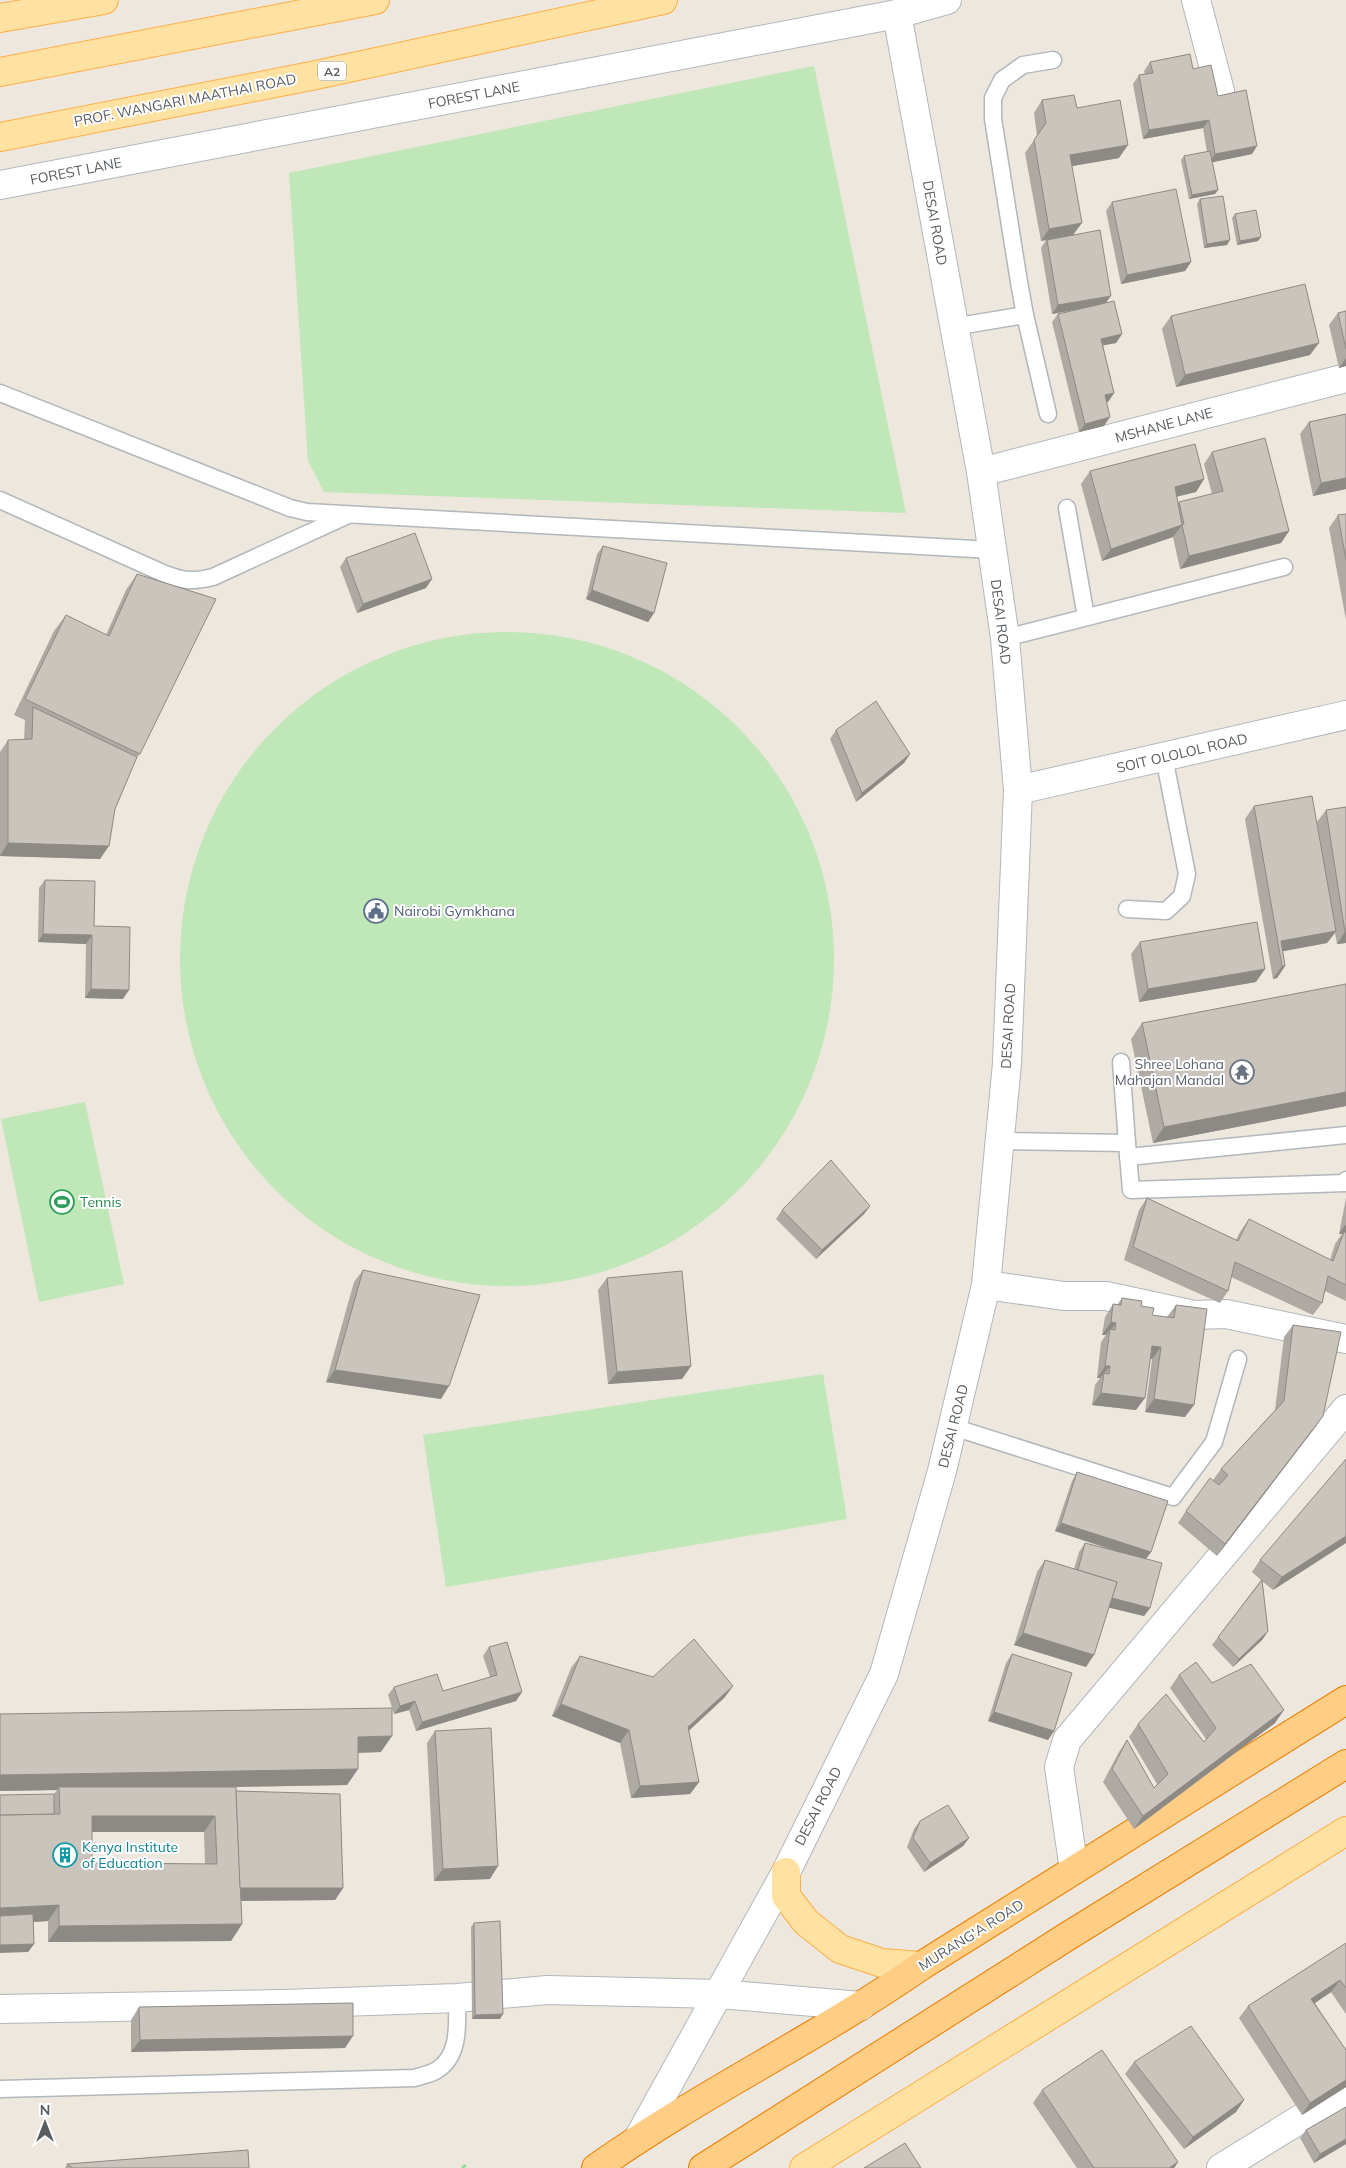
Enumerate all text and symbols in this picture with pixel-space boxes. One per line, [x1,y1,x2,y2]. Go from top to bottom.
road number: A2 [318,61,346,80]
street label: PROF. WANGARI MAATHAI ROAD [72,70,298,130]
street label: FOREST LANE [427,77,521,113]
street label: FOREST LANE [29,153,123,189]
street label: DESAI ROAD [919,179,951,267]
street label: MSHANE LANE [1113,403,1215,447]
street label: DESAI ROAD [987,578,1015,666]
street label: SOIT OLOLOL ROAD [1115,729,1249,777]
public building icon: Nairobi Gymkhana [363,898,389,924]
place label: Nairobi Gymkhana [394,902,515,920]
street label: DESAI ROAD [997,983,1019,1069]
place label: Shree Lohana Mahajan Mandal [1115,1055,1224,1089]
temple icon: Shree Lohana Mahajan Mandal [1229,1059,1255,1085]
sports icon: Tennis [49,1189,75,1215]
place label: Tennis [80,1193,122,1211]
street label: DESAI ROAD [934,1382,972,1470]
street label: DESAI ROAD [790,1764,846,1848]
place label: Kenya Institute of Education [82,1838,178,1872]
building icon: Kenya Institute of Education [52,1842,78,1868]
street label: MURANG'A ROAD [915,1895,1027,1975]
north arrow [20,2098,70,2148]
text: N [40,2101,50,2119]

